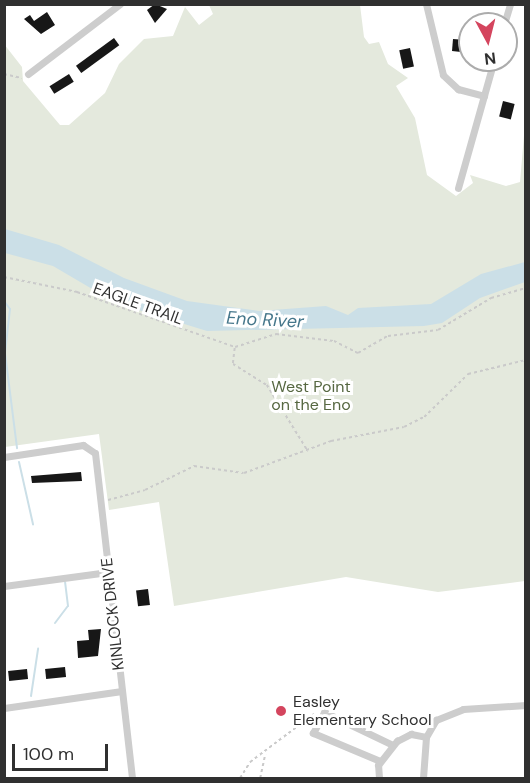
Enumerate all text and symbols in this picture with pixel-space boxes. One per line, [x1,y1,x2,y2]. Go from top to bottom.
north arrow [458,12,518,72]
text: N [483,47,497,70]
street label: EAGLE TRAIL [90,279,186,329]
water label: Eno River [226,307,304,333]
park label: West Point on the Eno [271,377,351,415]
street label: KINLOCK DRIVE [98,557,128,671]
place label: Easley Elementary School [293,692,431,730]
marker: Easley Elementary School [274,704,288,718]
scale bar [15,732,111,770]
text: 100 m [23,742,74,766]

